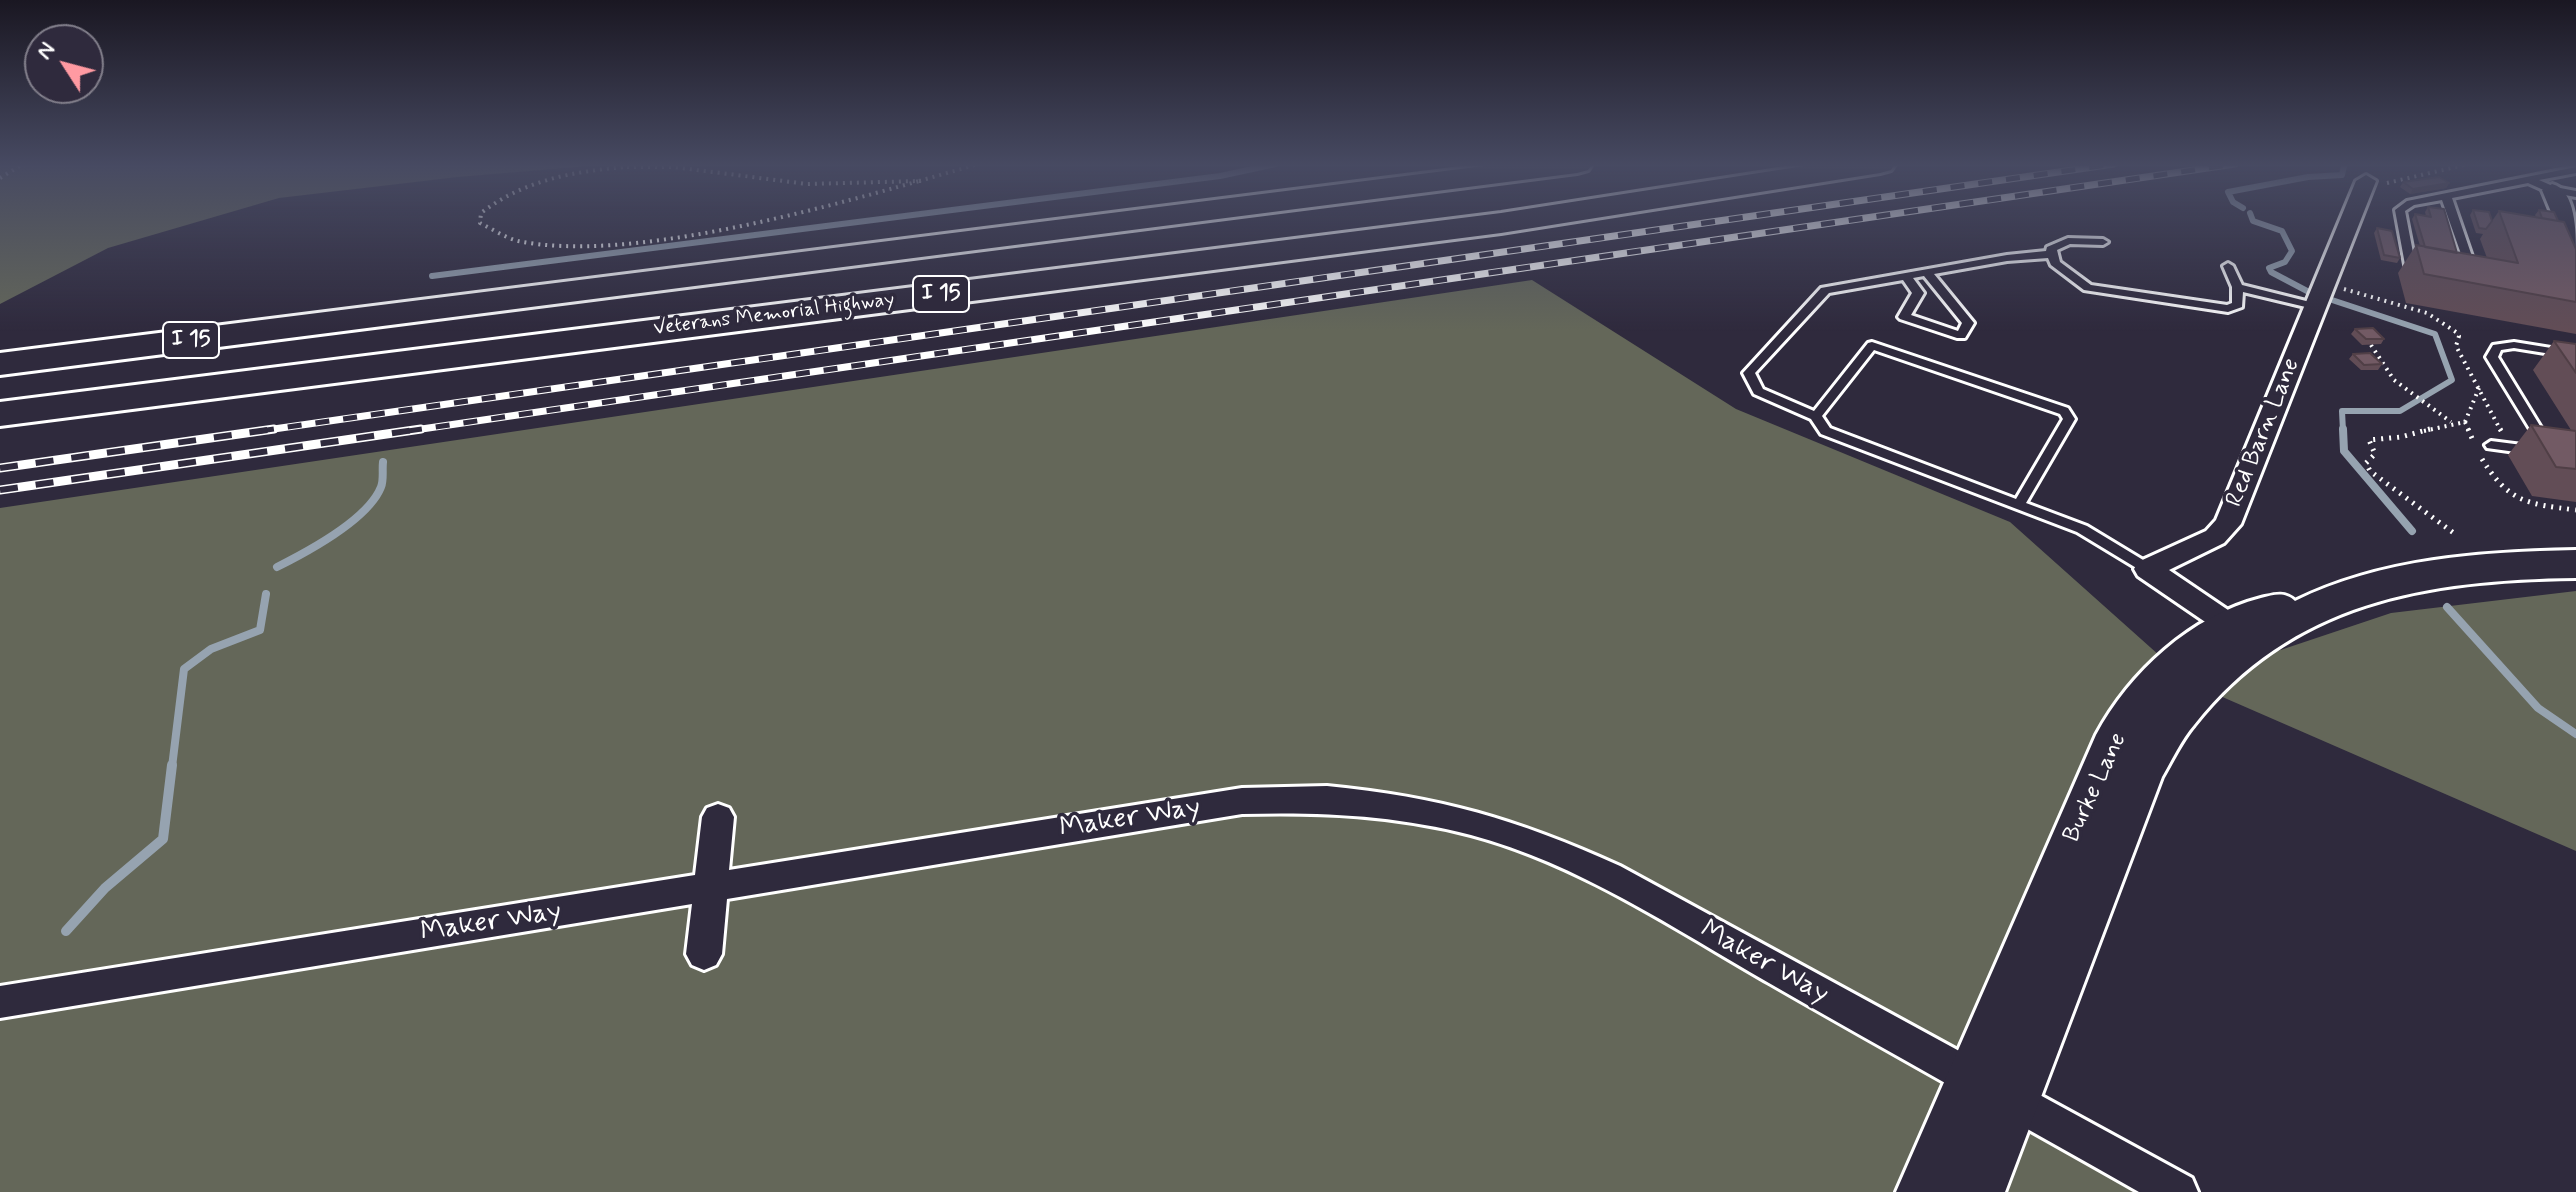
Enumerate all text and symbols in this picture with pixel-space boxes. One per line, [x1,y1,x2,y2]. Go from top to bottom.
north arrow [24,24,104,104]
text: N [31,37,62,65]
road number: I 15 [913,276,969,312]
street label: Veterans Memorial Highway [652,288,896,342]
road number: I 15 [163,322,219,358]
street label: Red Barn Lane [2221,354,2307,512]
street label: Burke Lane [2058,729,2134,847]
street label: Maker Way [1057,791,1203,847]
street label: Maker Way [418,895,564,951]
street label: Maker Way [1694,914,1834,1012]

